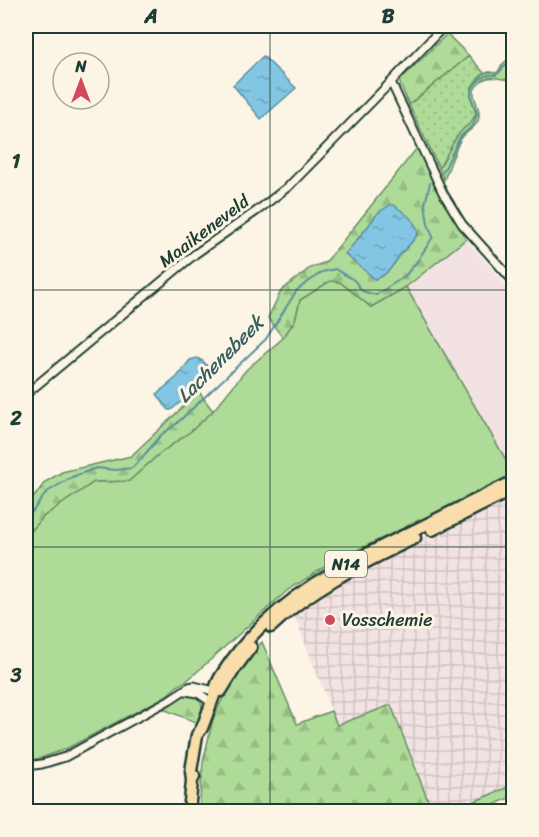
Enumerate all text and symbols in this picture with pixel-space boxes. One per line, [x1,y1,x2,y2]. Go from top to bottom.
text: A [143,0,158,34]
text: B [382,0,395,34]
north arrow [51,51,111,111]
text: N [74,52,87,81]
text: 1 [12,144,21,179]
street label: Maaikeneveld [152,185,258,276]
water label: Lachenebeek [168,305,274,412]
text: 2 [9,401,22,436]
road number: N14 [325,551,367,577]
place label: Vosschemie [342,604,433,636]
marker: Vosschemie [323,613,337,627]
text: 3 [10,658,22,693]

